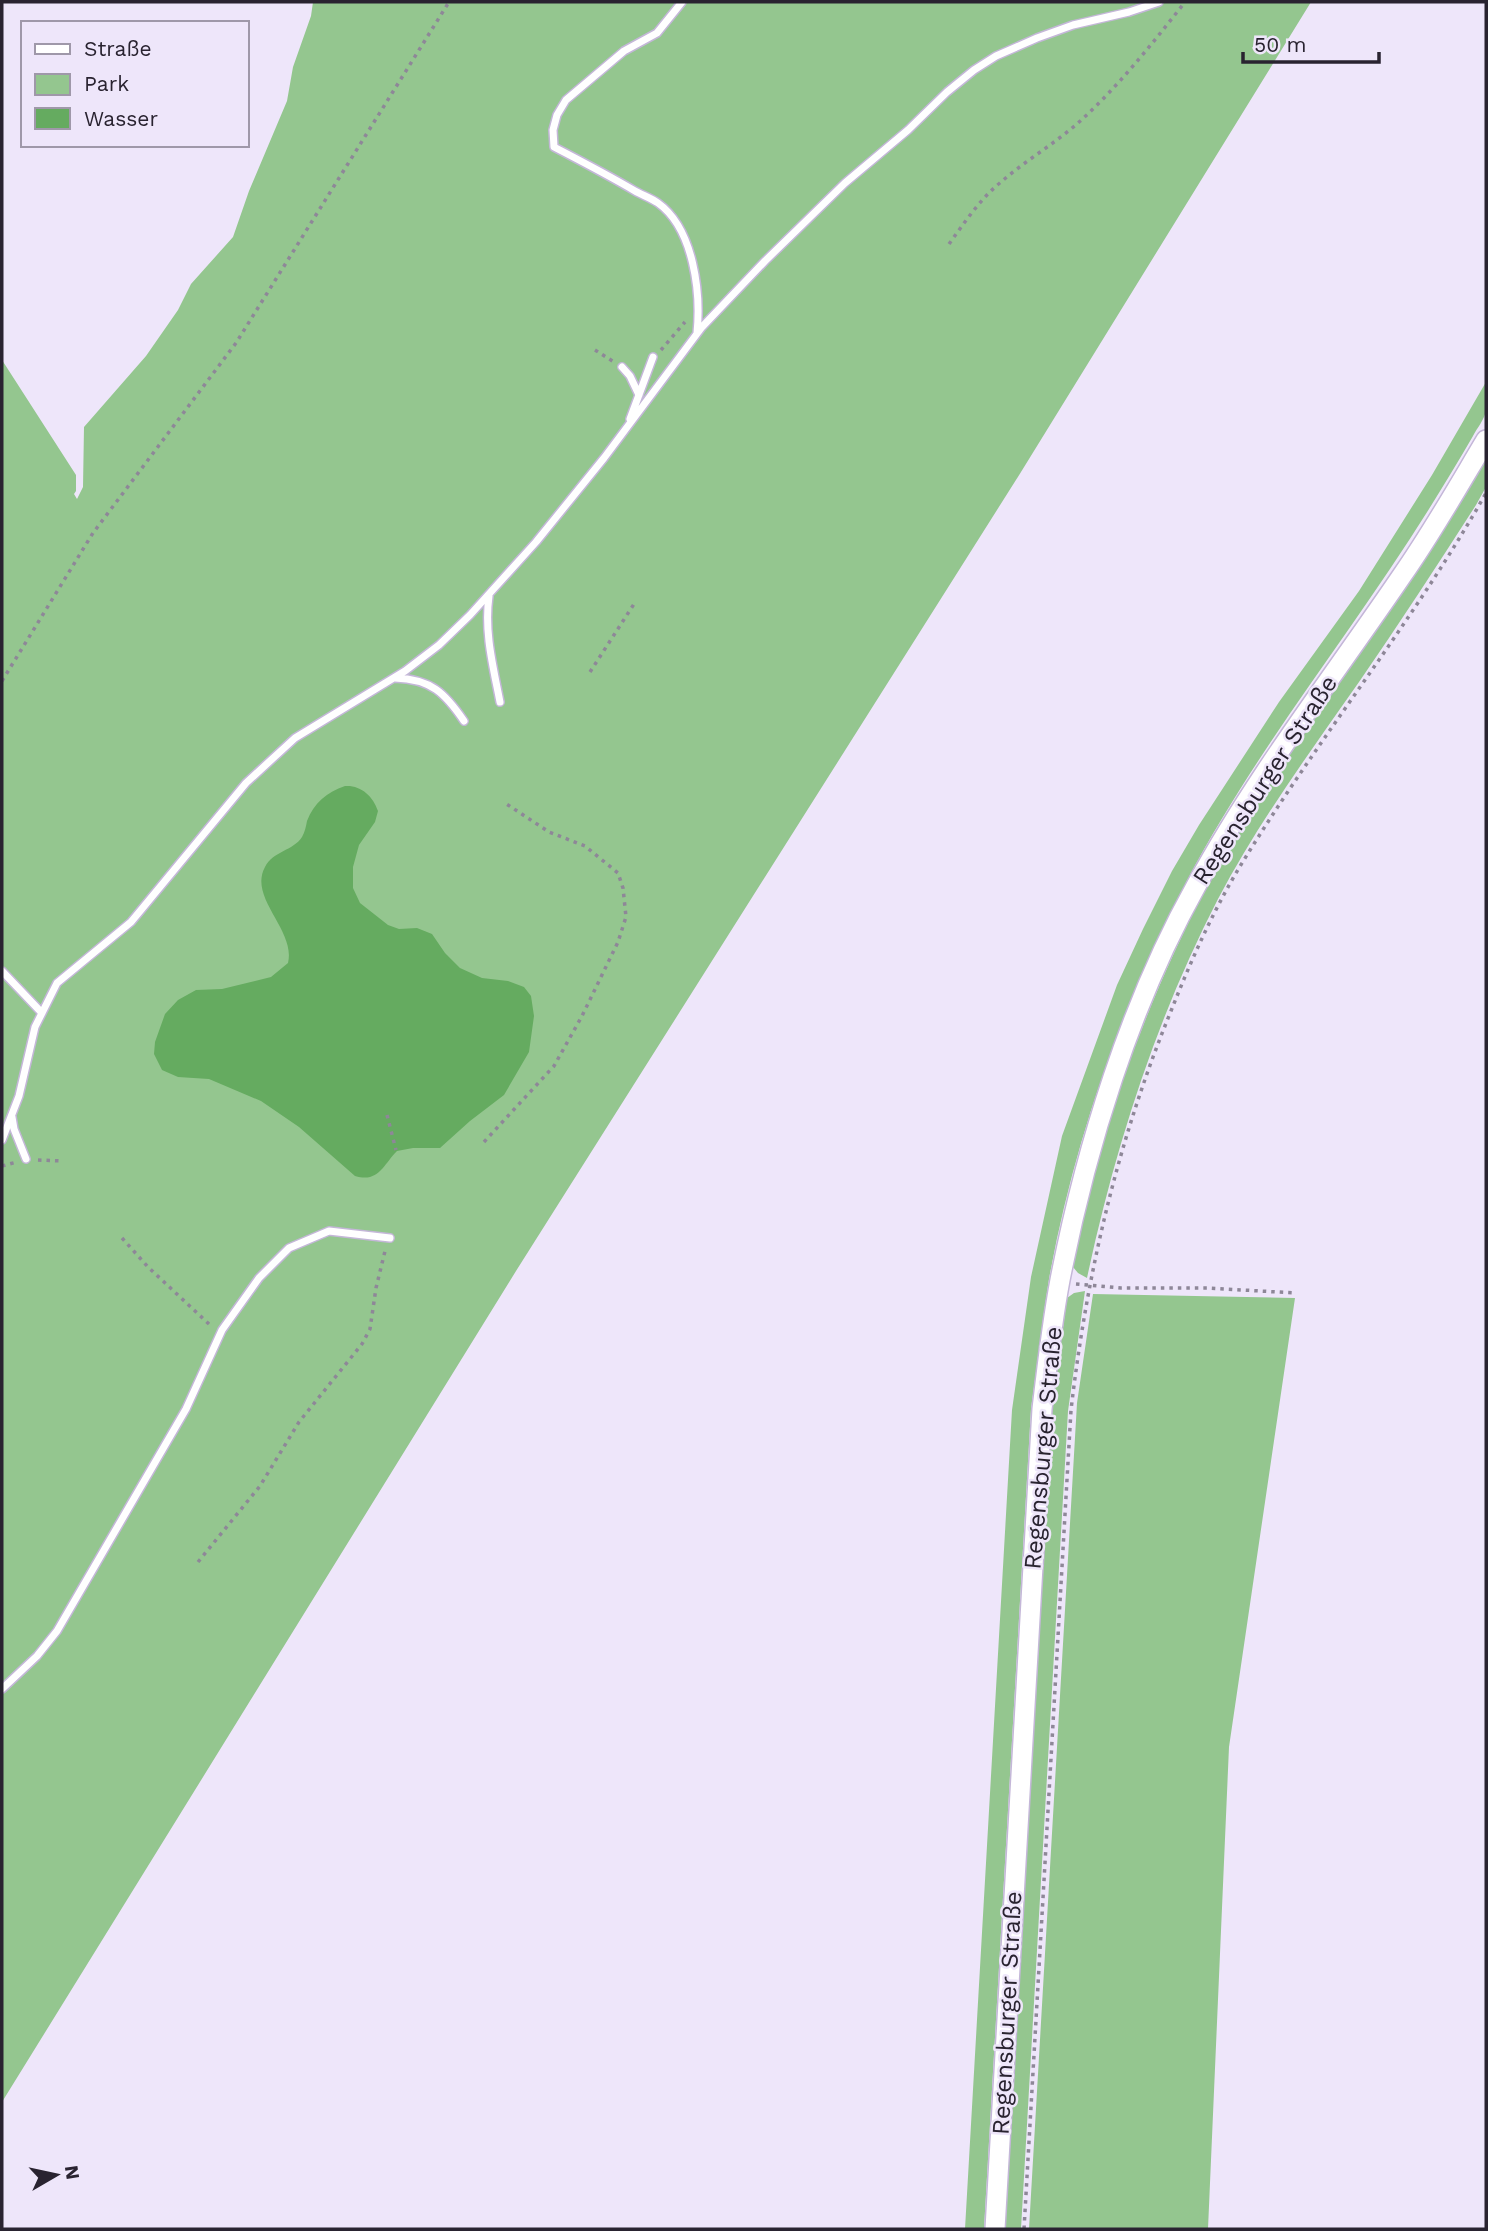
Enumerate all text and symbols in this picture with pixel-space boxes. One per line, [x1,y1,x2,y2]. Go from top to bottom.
legend [21,21,248,147]
scale bar [1243,21,1380,65]
text: 50 m [1254,32,1306,57]
text: Straße [84,36,152,61]
text: Park [84,71,129,96]
text: Wasser [84,106,158,131]
street label: Regensburger Straße [1187,670,1343,890]
street label: Regensburger Straße [1018,1325,1068,1571]
street label: Regensburger Straße [987,1891,1027,2135]
north arrow [21,2140,91,2210]
text: N [60,2164,85,2181]

